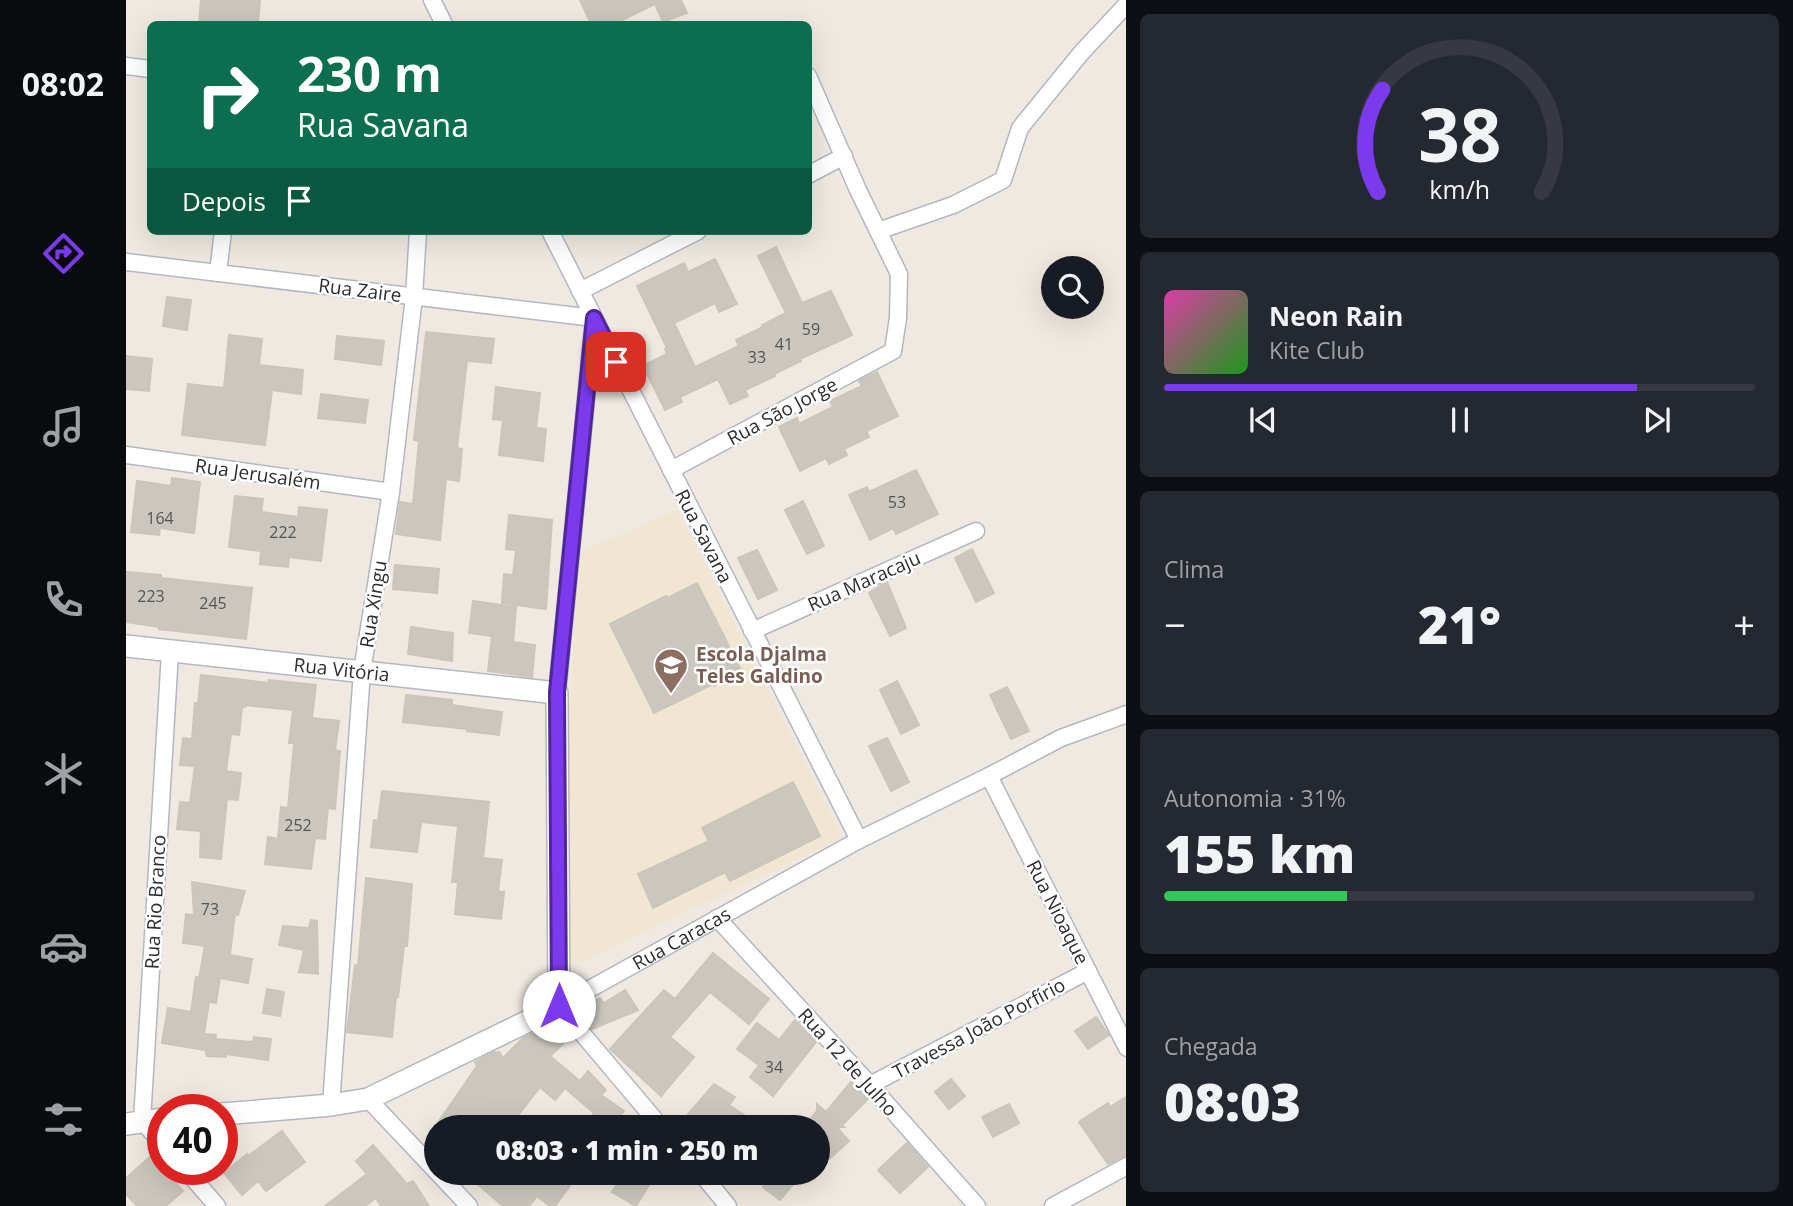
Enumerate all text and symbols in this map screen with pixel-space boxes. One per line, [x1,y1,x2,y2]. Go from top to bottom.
text: 230 m [297,40,442,106]
icon: right [182,49,273,140]
text: 08:02 [22,62,104,105]
text: 38 [1418,85,1501,184]
text: Rua Savana [297,103,469,146]
text: km/h [1429,172,1490,206]
icon: arrive [280,182,318,220]
text: Depois [182,183,266,219]
icon: directions [39,229,88,278]
map controls [1041,256,1104,319]
button: search [1041,256,1104,319]
street label: Rua Zaire [317,272,403,308]
text: Neon Rain [1269,298,1403,334]
house number: 59 [802,318,820,340]
pin [586,332,646,392]
house number: 41 [775,333,793,355]
text: Kite Club [1269,334,1364,366]
icon: arrive [597,343,635,381]
house number: 33 [748,346,766,368]
street label: Rua São Jorge [722,371,842,451]
icon: previous [1244,401,1282,439]
icon: pause [1441,401,1479,439]
icon: next [1638,401,1676,439]
icon: music [39,402,88,451]
street label: Rua Jerusalém [193,452,323,496]
street label: Rua Savana [669,485,739,587]
house number: 53 [888,491,906,513]
house number: 164 [146,507,174,529]
house number: 222 [269,521,297,543]
street label: Rua Maracaju [803,545,925,617]
text: Clima [1164,553,1224,585]
street label: Rua Xingu [353,558,393,650]
icon: phone [39,575,88,624]
house number: 223 [137,585,165,607]
text: 21° [1418,588,1501,659]
house number: 245 [199,592,227,614]
text: − [1164,598,1186,650]
text: + [1733,598,1755,650]
place label: Escola Djalma Teles Galdino [696,641,827,689]
school or university icon: Escola Djalma Teles Galdino [652,646,690,695]
street label: Rua Vitória [292,651,391,688]
icon: climate [39,749,88,798]
text: Autonomia · 31% [1164,782,1346,814]
house number: 252 [284,814,312,836]
text: 155 km [1164,817,1355,888]
street label: Rua Rio Branco [138,834,172,970]
street label: Rua Nioaque [1021,855,1095,969]
house number: 73 [201,898,219,920]
street label: Rua Caracas [628,901,735,976]
icon: car [39,922,88,971]
position arrow [522,969,596,1043]
street label: Travessa João Porfírio [888,971,1070,1085]
street label: Rua 12 de Julho [792,1002,904,1122]
text: Chegada [1164,1030,1258,1062]
house number: 34 [765,1056,783,1078]
text: 08:03 [1164,1065,1301,1136]
speed limit sign: 40 [147,1094,238,1185]
icon: filters [39,1095,88,1144]
text: 08:03 · 1 min · 250 m [496,1132,758,1168]

